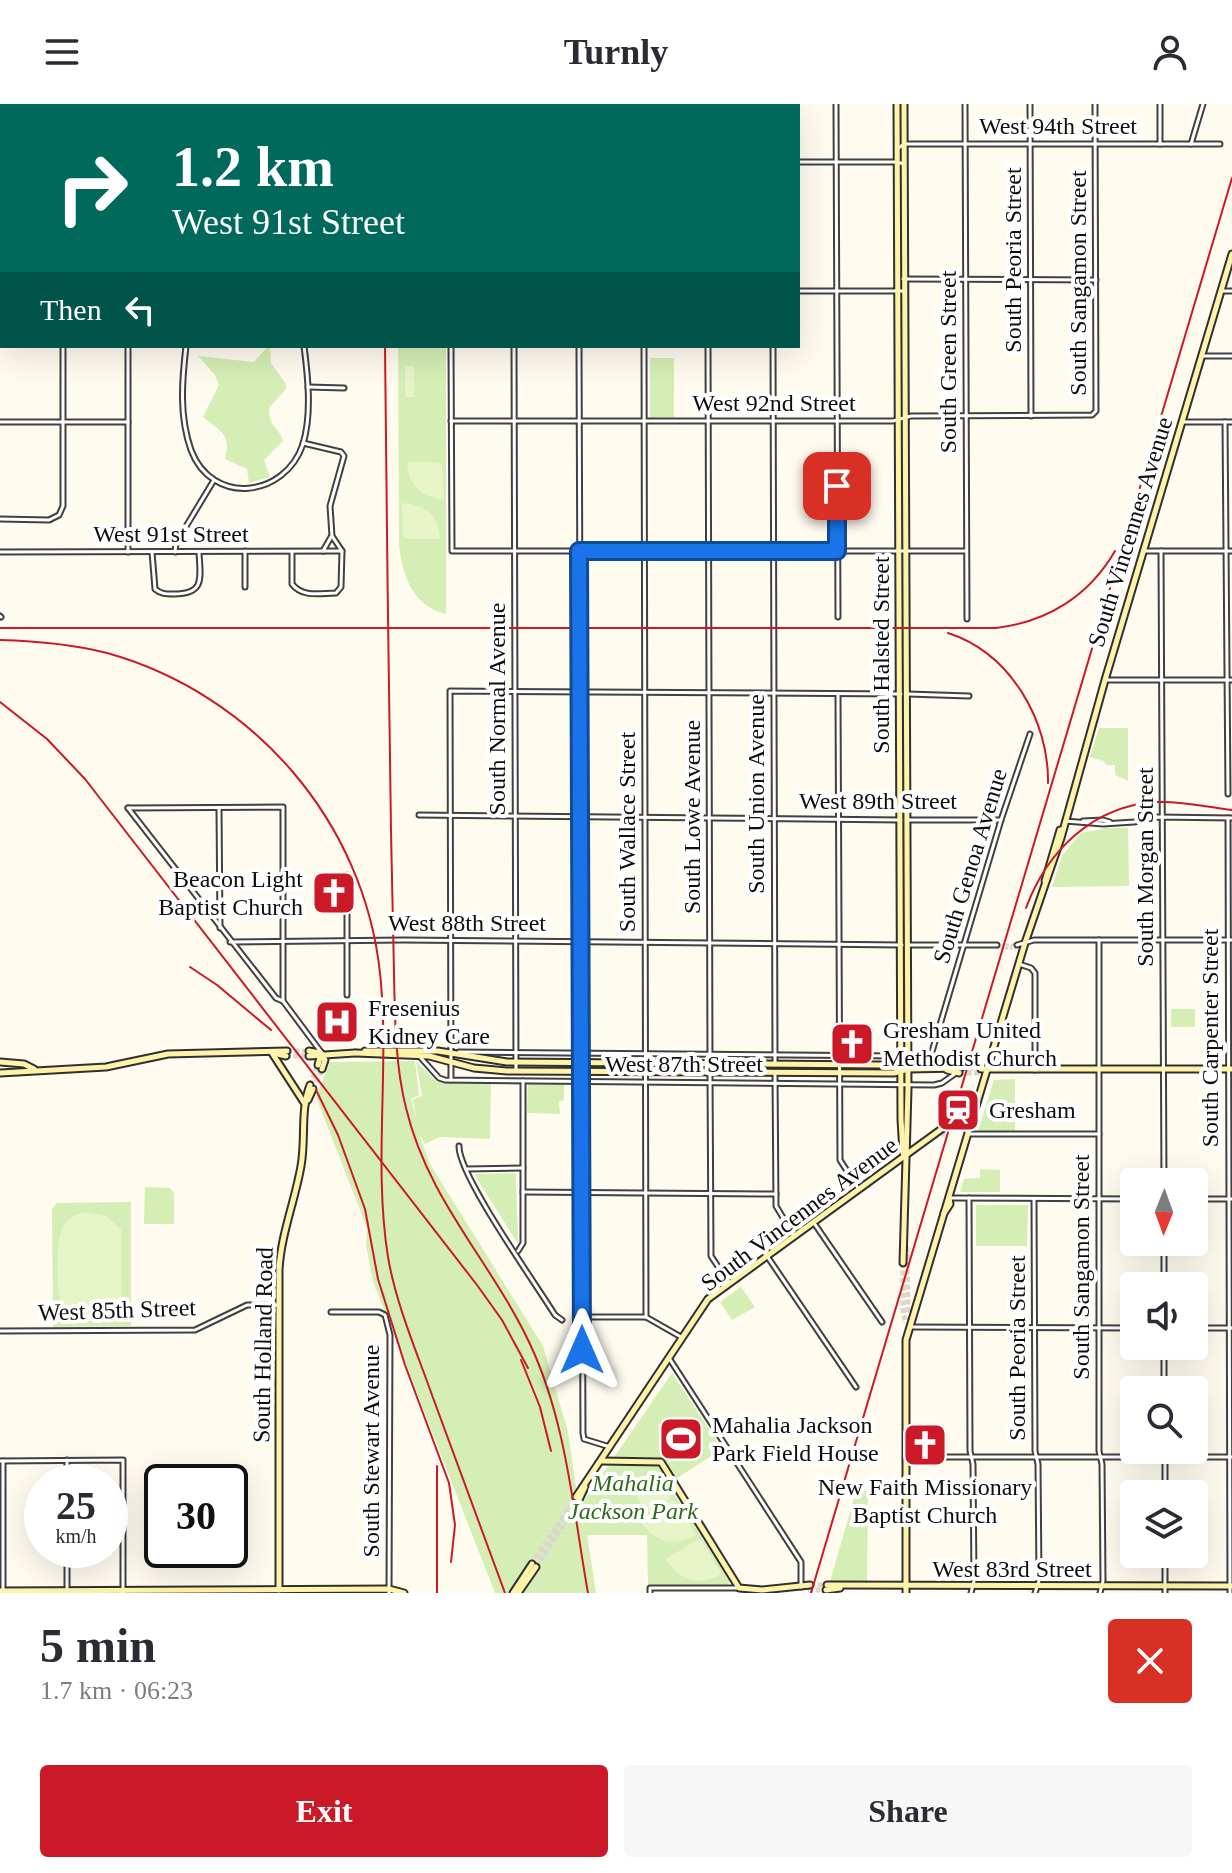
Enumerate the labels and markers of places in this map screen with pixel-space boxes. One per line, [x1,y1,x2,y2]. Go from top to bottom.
pin [803,452,871,520]
place label: Beacon Light Baptist Church [158,866,303,920]
church icon: Beacon Light Baptist Church [310,869,358,917]
place label: Fresenius Kidney Care [368,995,490,1049]
hospital icon: Fresenius Kidney Care [313,998,361,1046]
place label: Gresham United Methodist Church [883,1017,1057,1071]
church icon: Gresham United Methodist Church [828,1020,876,1068]
station icon: Gresham [934,1086,982,1134]
place label: Gresham [989,1097,1076,1123]
place label: Mahalia Jackson Park Field House [712,1412,879,1466]
sports icon: Mahalia Jackson Park Field House [657,1415,705,1463]
church icon: New Faith Missionary Baptist Church [901,1421,949,1469]
place label: New Faith Missionary Baptist Church [818,1474,1032,1528]

